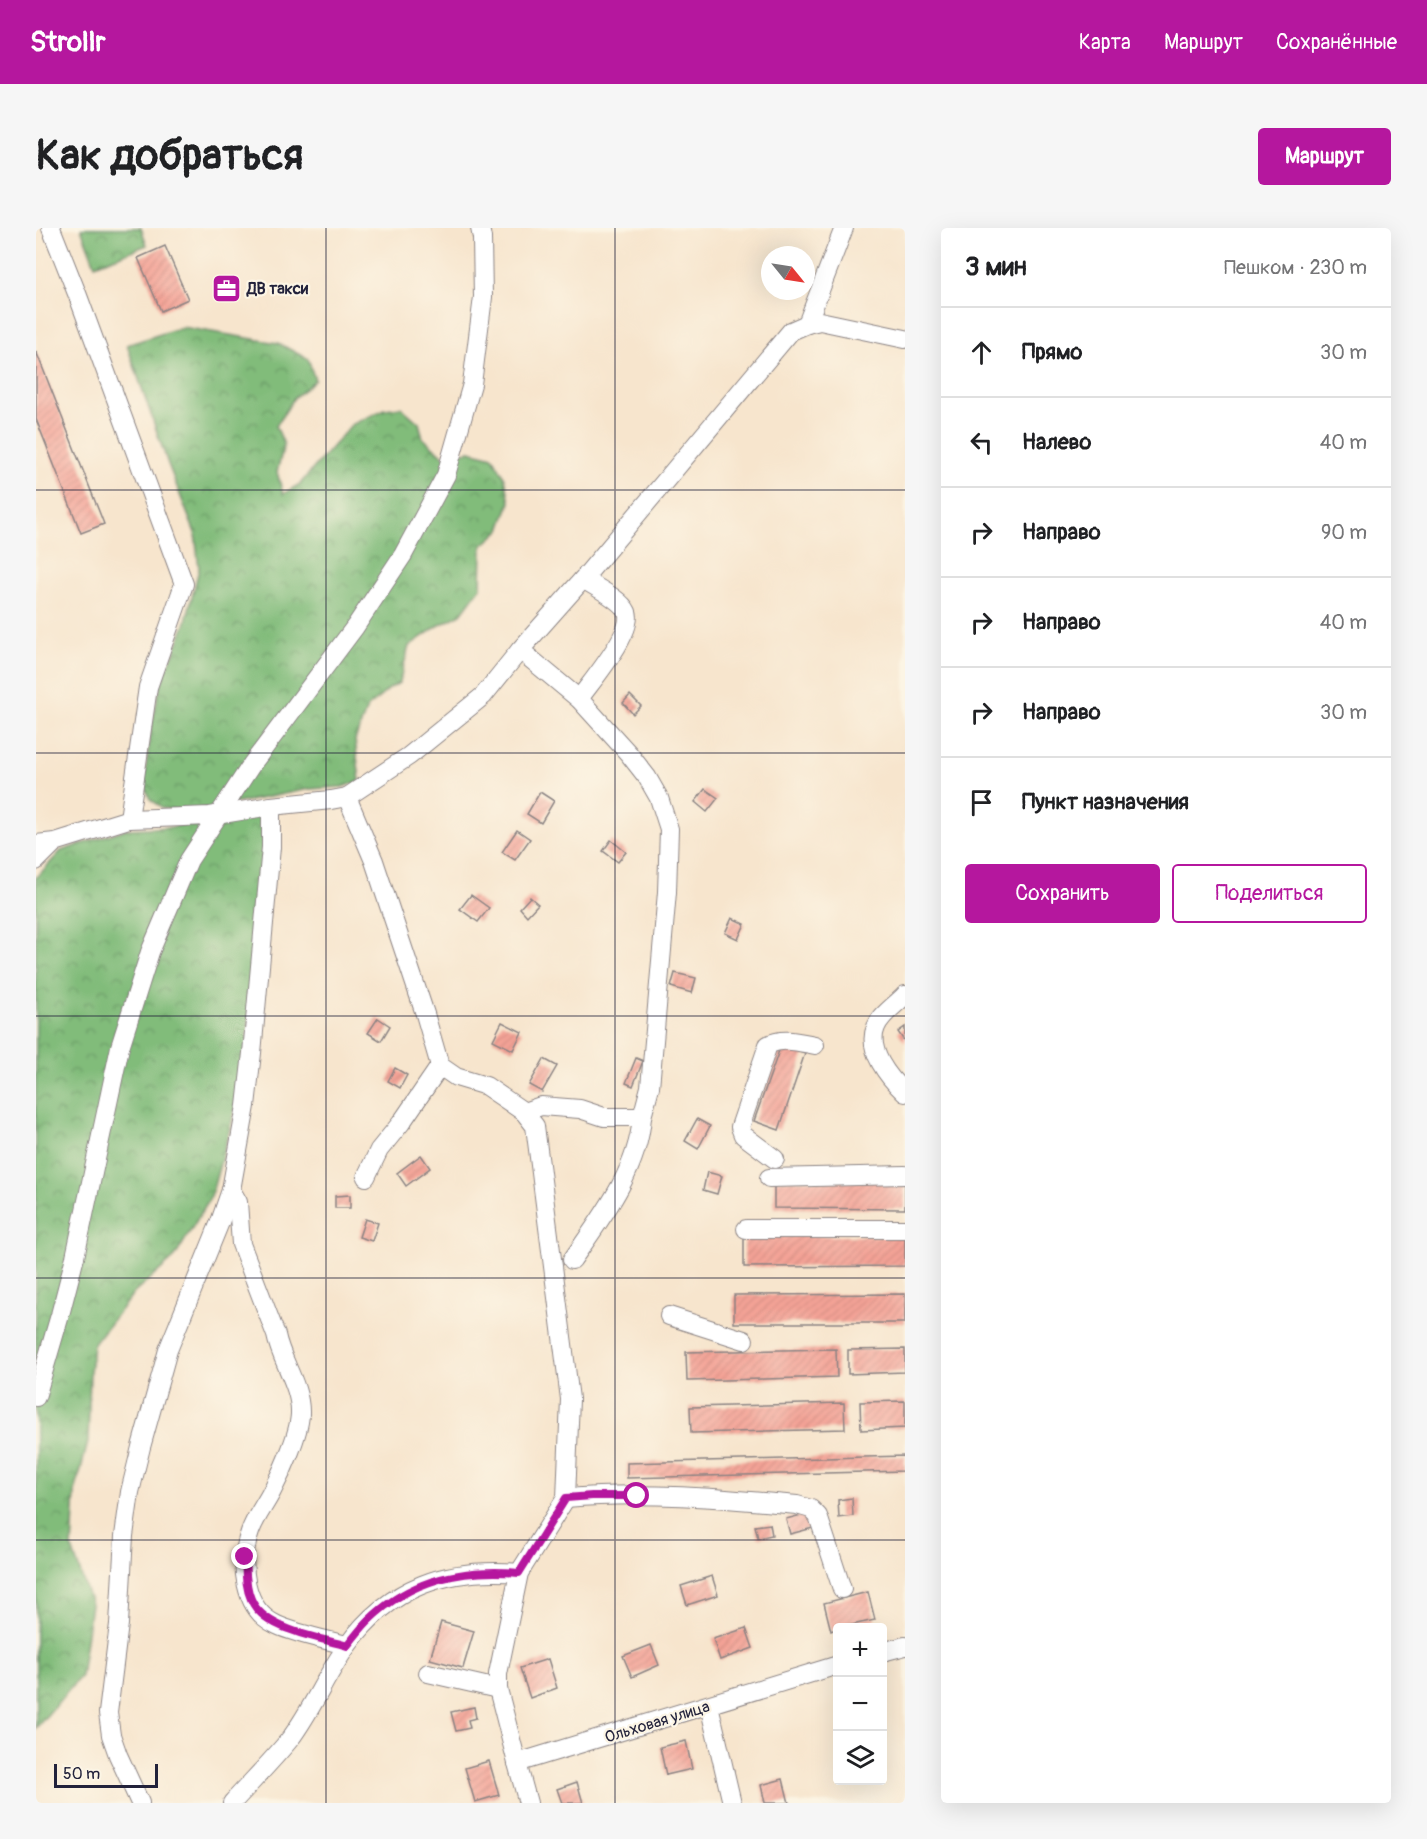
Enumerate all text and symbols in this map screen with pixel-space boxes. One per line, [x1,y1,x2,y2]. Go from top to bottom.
text: Strollr [30,25,105,60]
text: Карта [1079,29,1131,56]
text: Маршрут [1164,29,1243,56]
text: Сохранённые [1276,29,1397,56]
button: Маршрут [1258,128,1391,185]
text: Как добраться [36,130,303,182]
north arrow [761,246,815,300]
text: 3 мин [965,251,1027,283]
text: Пешком · 230 m [1224,255,1367,280]
office icon: ДВ такси [210,272,242,304]
place label: ДВ такси [246,279,309,299]
icon: ahead [965,336,998,369]
text: Прямо [1022,338,1082,366]
text: 30 m [1320,340,1367,365]
icon: left [965,426,998,459]
text: Налево [1022,428,1091,456]
text: 40 m [1320,430,1367,455]
icon: right [965,516,998,549]
text: Направо [1022,518,1101,546]
text: 90 m [1321,520,1367,545]
icon: right [965,606,998,639]
text: Направо [1022,608,1101,636]
text: 40 m [1320,610,1367,635]
icon: right [965,696,998,729]
text: Направо [1022,698,1101,726]
text: 30 m [1320,700,1367,725]
icon: arrive [965,786,998,819]
text: Пункт назначения [1022,788,1189,816]
button: Сохранить [965,864,1160,923]
button: Поделиться [1172,864,1367,923]
route start [623,1482,649,1508]
route end [231,1543,257,1569]
map controls [833,1623,887,1785]
button: + [833,1623,887,1677]
button: − [833,1677,887,1731]
street label: Ольховая улица [602,1697,712,1747]
button: layers [833,1731,887,1785]
scale bar [54,1761,158,1788]
text: 50 m [63,1764,100,1784]

